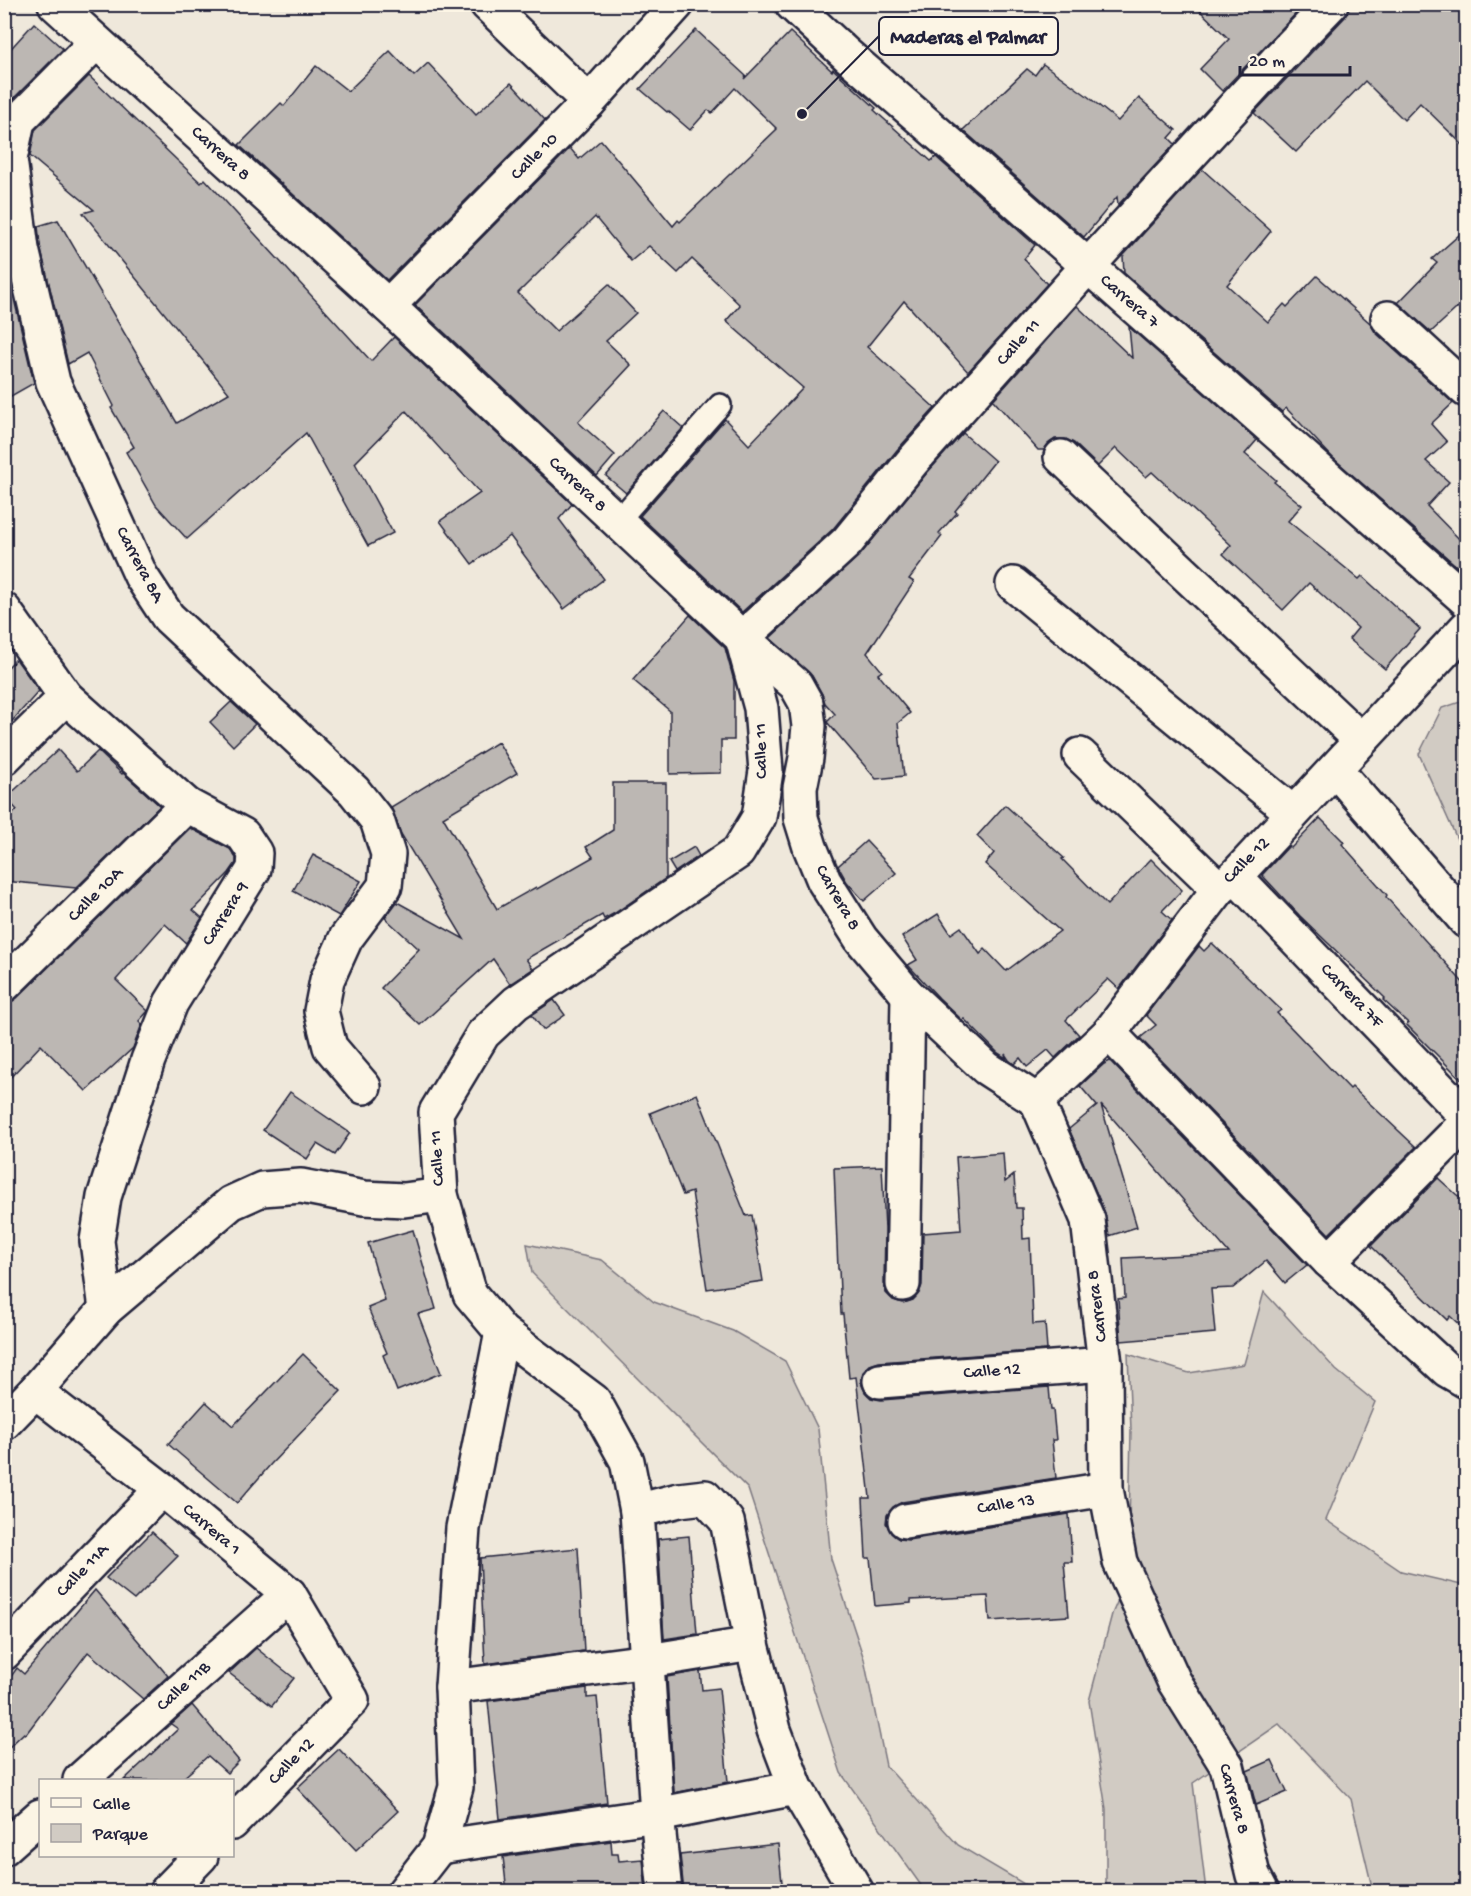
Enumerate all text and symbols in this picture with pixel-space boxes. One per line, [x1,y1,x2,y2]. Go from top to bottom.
callout: Maderas el Palmar [879,17,1058,55]
text: Maderas el Palmar [890,28,1048,51]
scale bar [1240,39,1350,77]
text: 20 m [1249,52,1285,73]
street label: Carrera 8 [186,122,254,186]
street label: Calle 10 [507,129,563,185]
street label: Carrera 7 [1095,271,1163,334]
street label: Calle 11 [993,315,1045,371]
street label: Carrera 8 [543,453,611,517]
street label: Carrera 8A [110,523,168,608]
street label: Calle 11 [751,723,773,779]
street label: Calle 12 [1219,833,1275,889]
street label: Carrera 8 [810,861,864,935]
street label: Calle 10A [64,862,129,927]
street label: Carrera 9 [198,878,254,950]
street label: Carrera 7F [1315,960,1387,1033]
street label: Calle 11 [426,1130,450,1186]
street label: Carrera 8 [1083,1269,1113,1343]
street label: Calle 12 [963,1360,1021,1384]
street label: Calle 13 [976,1490,1036,1520]
street label: Carrera 1 [178,1500,244,1560]
street label: Calle 11A [52,1539,115,1602]
street label: Calle 11B [153,1657,216,1717]
street label: Calle 12 [265,1734,320,1790]
street label: Carrera 8 [1213,1761,1253,1837]
legend [39,1779,234,1857]
text: Calle [93,1795,131,1816]
text: Parque [92,1825,149,1846]

